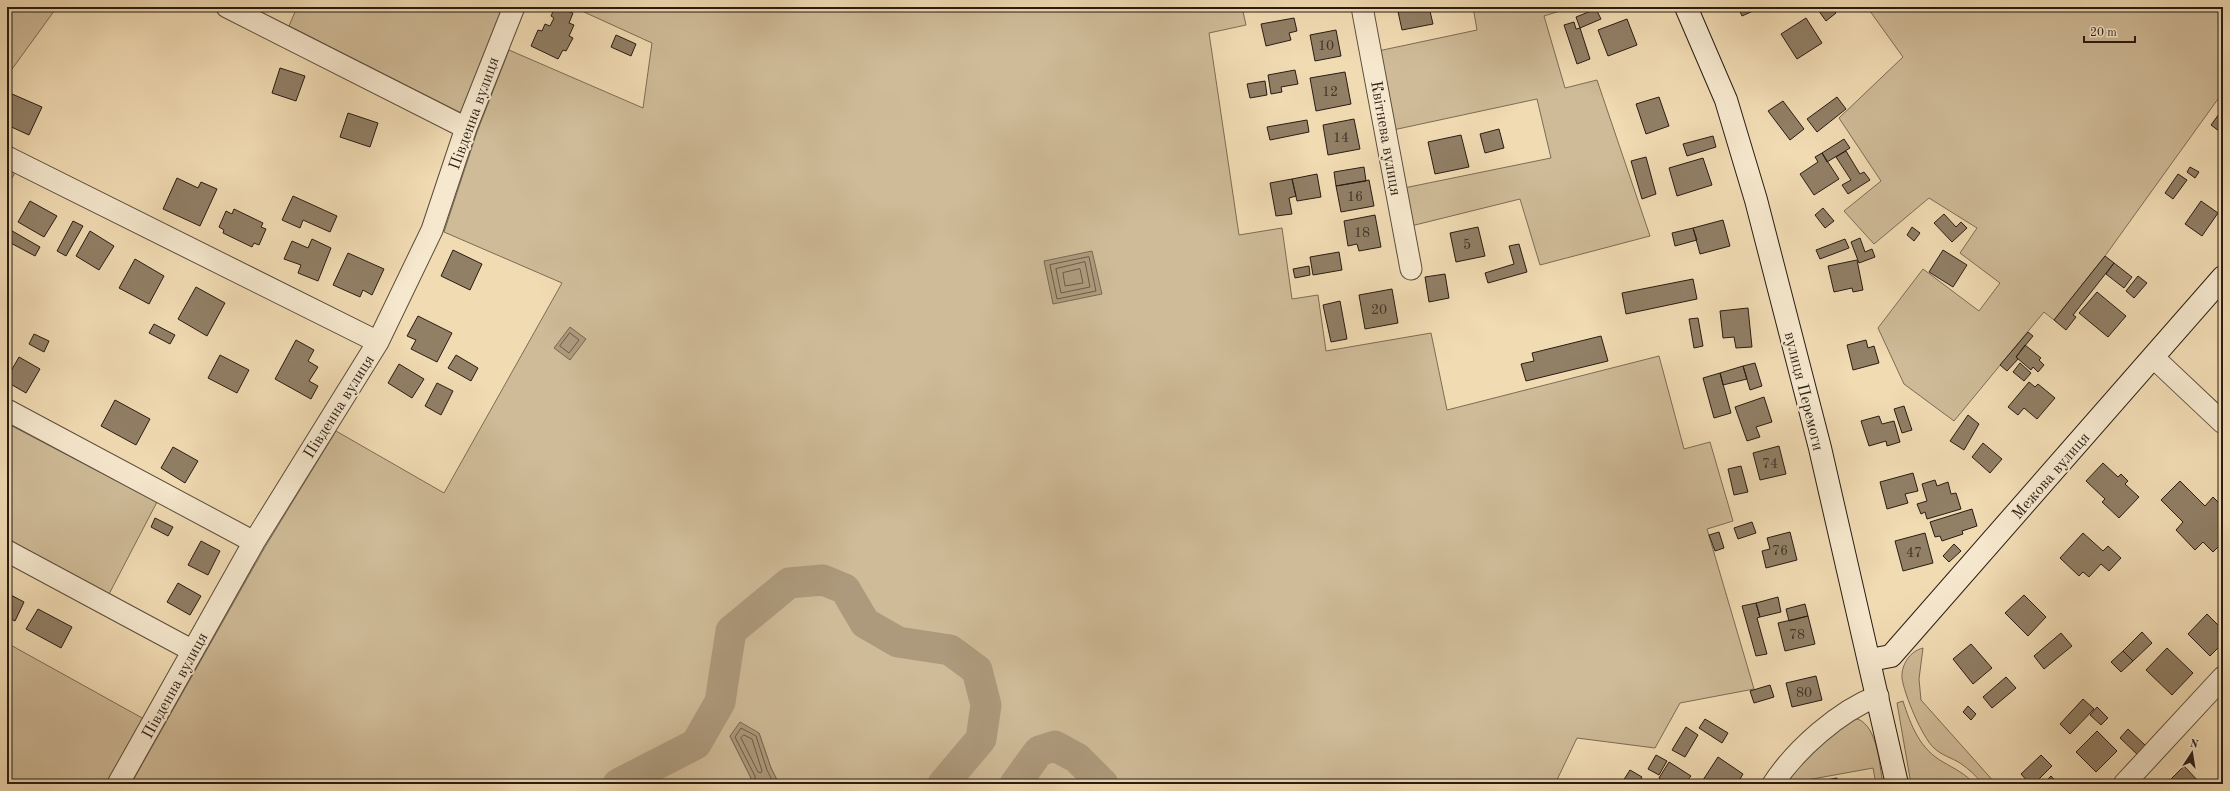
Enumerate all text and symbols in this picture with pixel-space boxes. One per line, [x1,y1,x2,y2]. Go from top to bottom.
scale bar [2084,18,2135,44]
text: 20 m [2090,27,2117,39]
house number: 10 [1318,39,1334,53]
street label: Південна вулиця [447,55,503,172]
street label: Квітнева вулиця [1367,80,1403,197]
house number: 12 [1322,85,1338,99]
house number: 14 [1333,131,1349,145]
house number: 16 [1347,190,1363,204]
house number: 18 [1354,226,1370,240]
house number: 5 [1463,238,1471,252]
house number: 20 [1371,303,1387,317]
street label: вулиця Перемоги [1781,330,1826,453]
street label: Південна вулиця [301,352,378,462]
street label: Межова вулиця [2010,430,2093,523]
house number: 74 [1762,457,1778,471]
house number: 76 [1772,544,1788,558]
house number: 47 [1906,546,1922,560]
house number: 78 [1789,628,1805,642]
street label: Південна вулиця [140,630,212,742]
house number: 80 [1796,686,1812,700]
north arrow [2172,733,2212,773]
text: N [2189,738,2200,751]

